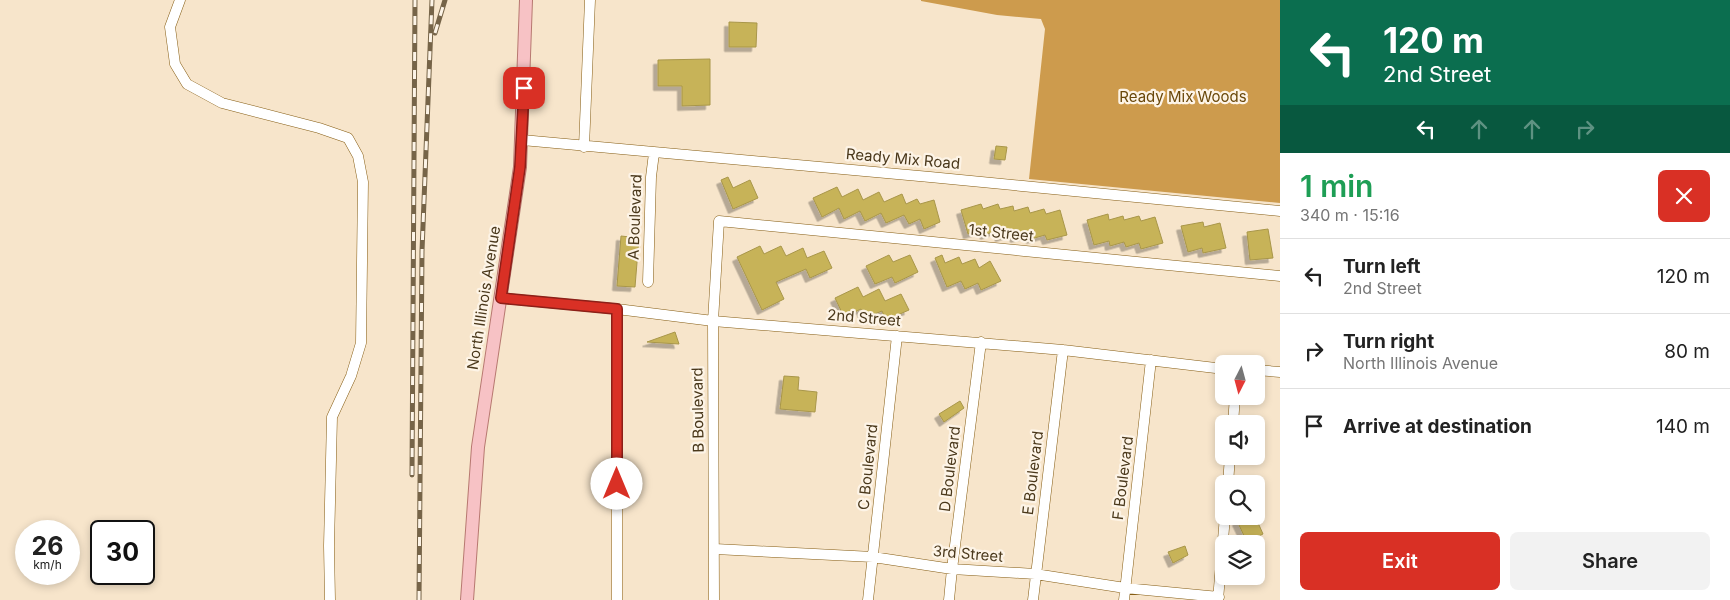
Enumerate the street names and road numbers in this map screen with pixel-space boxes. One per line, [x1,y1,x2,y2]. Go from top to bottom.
street label: Ready Mix Road [845,144,961,173]
street label: A Boulevard [624,174,645,260]
street label: 1st Street [967,220,1035,245]
street label: North Illinois Avenue [463,225,504,371]
street label: 2nd Street [826,305,902,330]
street label: B Boulevard [687,367,708,453]
street label: C Boulevard [854,423,881,511]
street label: D Boulevard [935,425,964,513]
street label: E Boulevard [1018,430,1047,516]
street label: F Boulevard [1108,435,1137,521]
street label: 3rd Street [932,541,1004,566]

